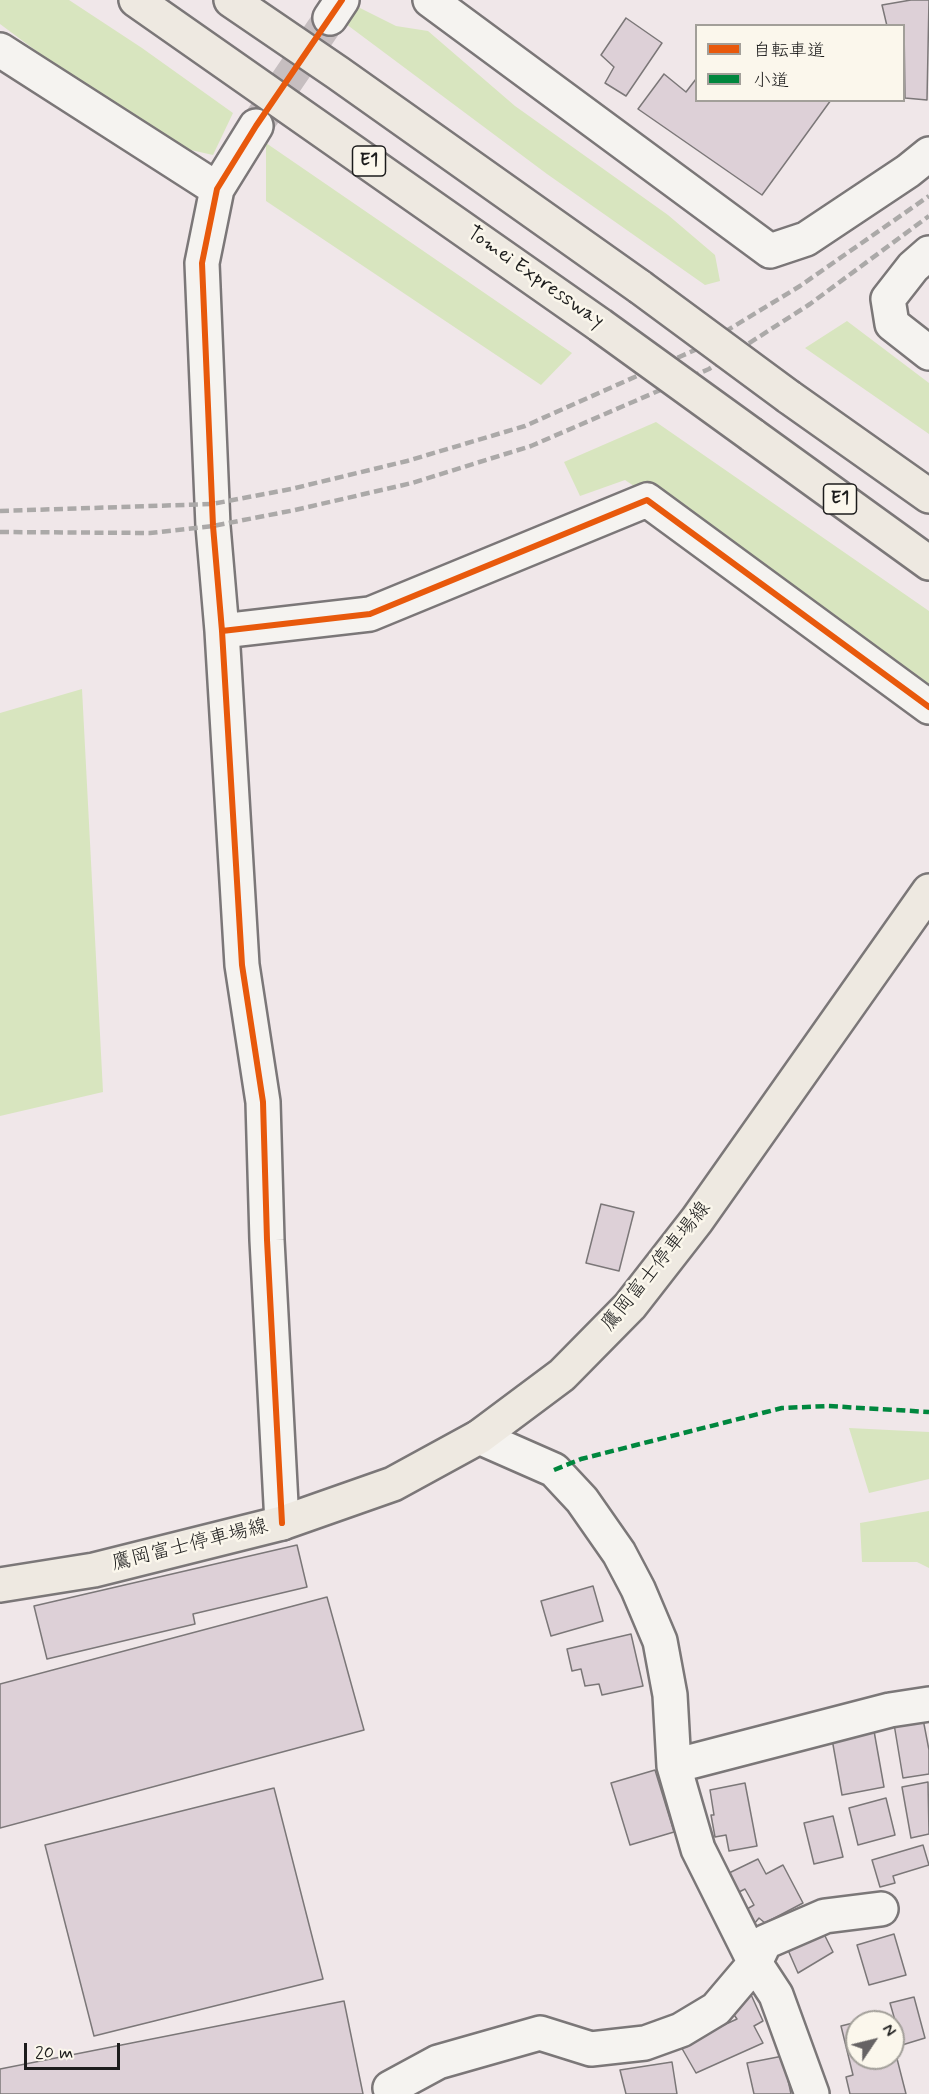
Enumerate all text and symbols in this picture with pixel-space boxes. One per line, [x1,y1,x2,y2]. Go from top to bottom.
legend [695,24,905,102]
text: 自転車道 [753,39,825,63]
text: 小道 [753,69,789,93]
road number: E1 [352,146,386,176]
street label: Tomei Expressway [462,222,608,334]
road number: E1 [824,484,856,514]
street label: 鷹岡富士停車場線 [597,1197,717,1337]
street label: 鷹岡富士停車場線 [109,1515,271,1577]
north arrow [845,2010,905,2070]
text: N [877,2020,900,2041]
scale bar [27,2031,123,2069]
text: 20 m [35,2041,73,2065]

